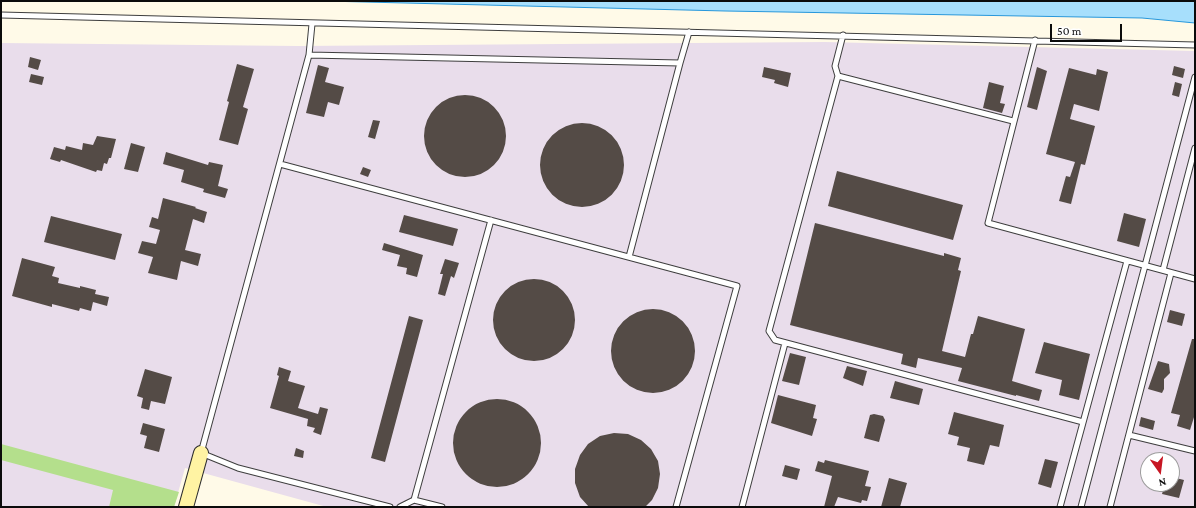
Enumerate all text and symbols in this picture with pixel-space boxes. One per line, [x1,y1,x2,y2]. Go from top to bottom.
scale bar [1052,16,1124,42]
text: 50 m [1057,24,1081,38]
north arrow [1140,452,1180,492]
text: N [1158,476,1168,489]

